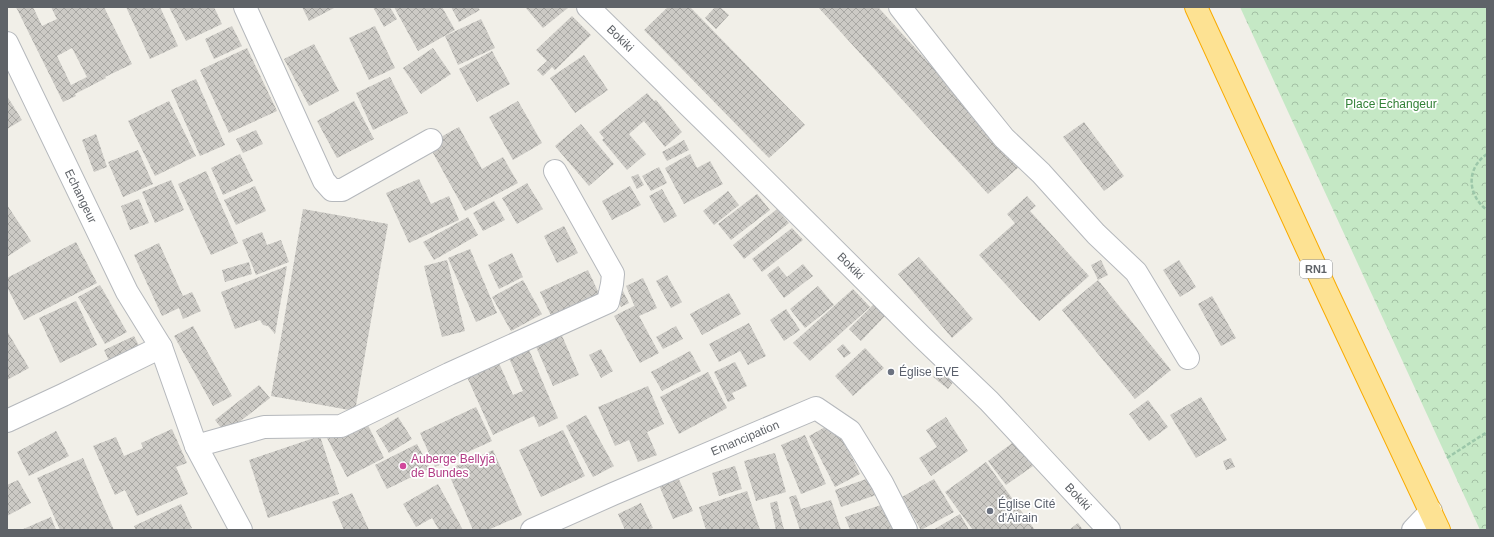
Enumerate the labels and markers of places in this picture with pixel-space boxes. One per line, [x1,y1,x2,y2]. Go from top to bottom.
place label: Église EVE [899,364,959,379]
marker: Église EVE [886,367,896,377]
place label: Auberge Bellyja de Bundes [411,452,495,480]
marker: Auberge Bellyja de Bundes [398,461,408,471]
place label: Église Cité d'Airain [998,496,1056,525]
marker: Église Cité d'Airain [985,506,995,516]

